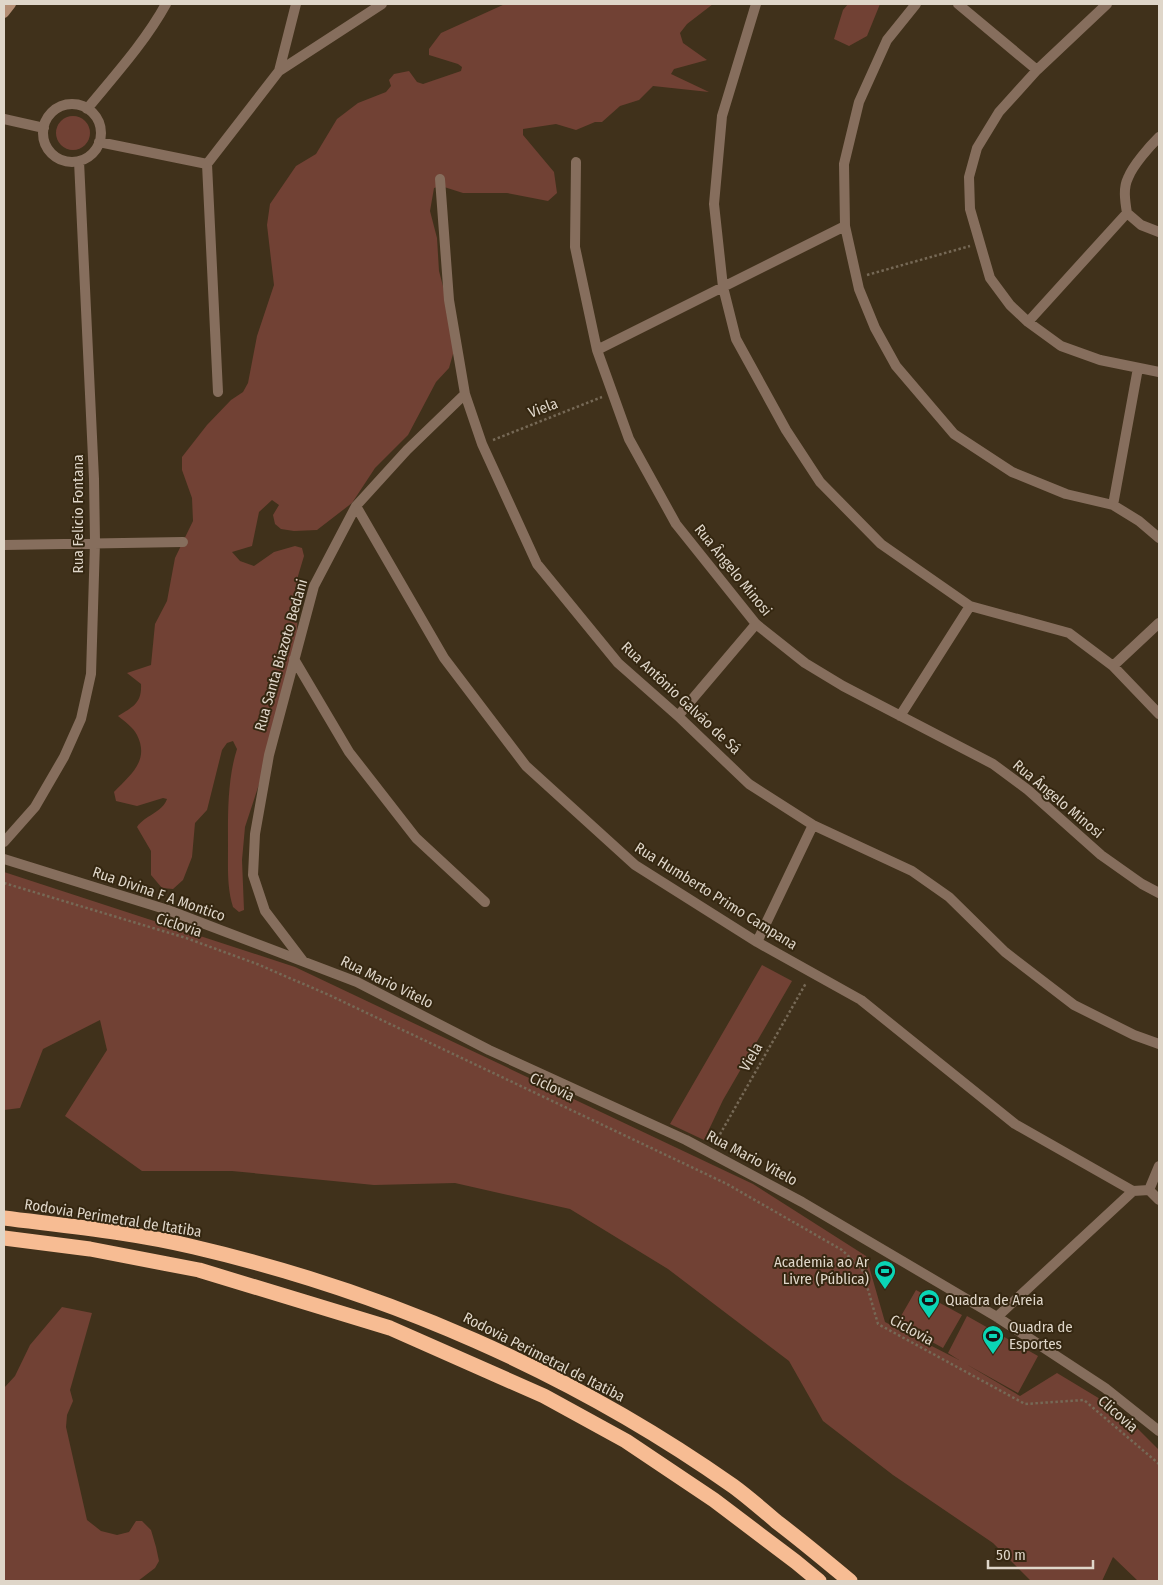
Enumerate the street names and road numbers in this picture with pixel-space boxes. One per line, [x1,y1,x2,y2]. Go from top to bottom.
street label: Viela [526,394,560,422]
street label: Rua Felicio Fontana [69,455,87,573]
street label: Rua Ângelo Minosi [691,521,775,619]
street label: Rua Santa Biazoto Bedani [251,577,311,733]
street label: Rua Antônio Galvão de Sá [617,638,745,758]
street label: Rua Ângelo Minosi [1009,756,1107,842]
street label: Rua Humberto Primo Campana [631,838,801,954]
street label: Rua Divina F A Montico [90,863,228,925]
street label: Ciclovia [154,909,204,941]
street label: Rua Mario Vitelo [338,952,436,1012]
street label: Viela [736,1039,766,1075]
street label: Ciclovia [527,1069,577,1105]
street label: Rua Mario Vitelo [703,1126,801,1190]
street label: Rodovia Perimetral de Itatiba [23,1195,203,1241]
street label: Rodovia Perimetral de Itatiba [460,1308,628,1406]
street label: Ciclovia [887,1311,937,1349]
street label: Clicovia [1094,1392,1142,1436]

